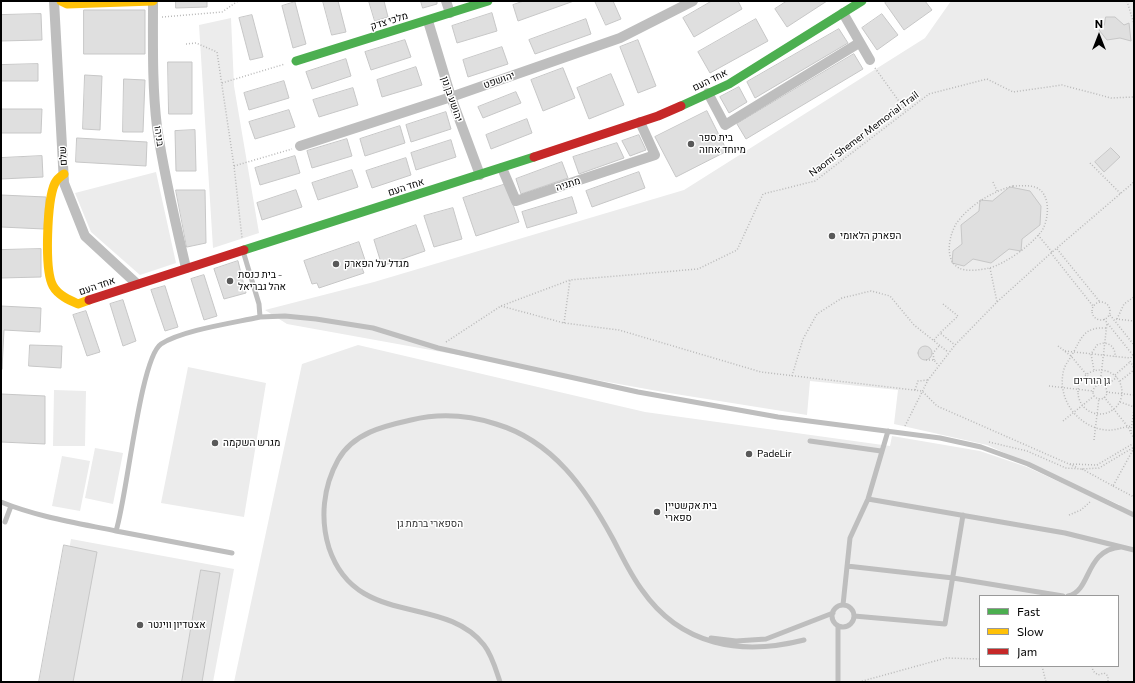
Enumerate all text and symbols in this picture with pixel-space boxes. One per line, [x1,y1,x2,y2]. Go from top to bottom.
street label: מלכי צדק [369,10,409,32]
north arrow [1079,16,1119,56]
text: N [1095,17,1103,30]
street label: אחד העם [690,66,730,94]
street label: יהושפט [482,69,516,91]
street label: יהושע בן נון [439,75,465,123]
street label: Naomi Shemer Memorial Trail [807,89,921,179]
street label: בניהו [152,125,166,147]
place label: בית ספר מיוחד אחוה [699,132,746,156]
marker: בית ספר מיוחד אחוה [686,139,696,149]
street label: שלם [56,146,70,166]
street label: מתניה [554,174,582,194]
street label: אחד העם [386,175,426,199]
place label: הפארק הלאומי [840,230,901,242]
marker: הפארק הלאומי [827,231,837,241]
place label: מגדל על הפארק [344,258,409,270]
marker: מגדל על הפארק [331,259,341,269]
place label: בית כנסת - אהל גבריאל [238,269,286,292]
street label: אחד העם [77,274,117,298]
marker: בית כנסת - אהל גבריאל [225,276,235,286]
park label: גן הורדים [1074,375,1110,387]
place label: מגרש השקמה [223,437,280,449]
marker: מגרש השקמה [210,438,220,448]
place label: PadeLir [757,448,792,460]
marker: PadeLir [744,449,754,459]
place label: בית אקשטיין ספארי [665,500,717,524]
marker: בית אקשטיין ספארי [652,507,662,517]
park label: הספארי ברמת גן [397,518,463,530]
legend [979,595,1119,667]
text: Fast [1017,604,1040,618]
place label: אצטדיון ווינטר [148,619,206,631]
marker: אצטדיון ווינטר [135,620,145,630]
text: Slow [1017,624,1044,638]
text: Jam [1017,644,1037,658]

